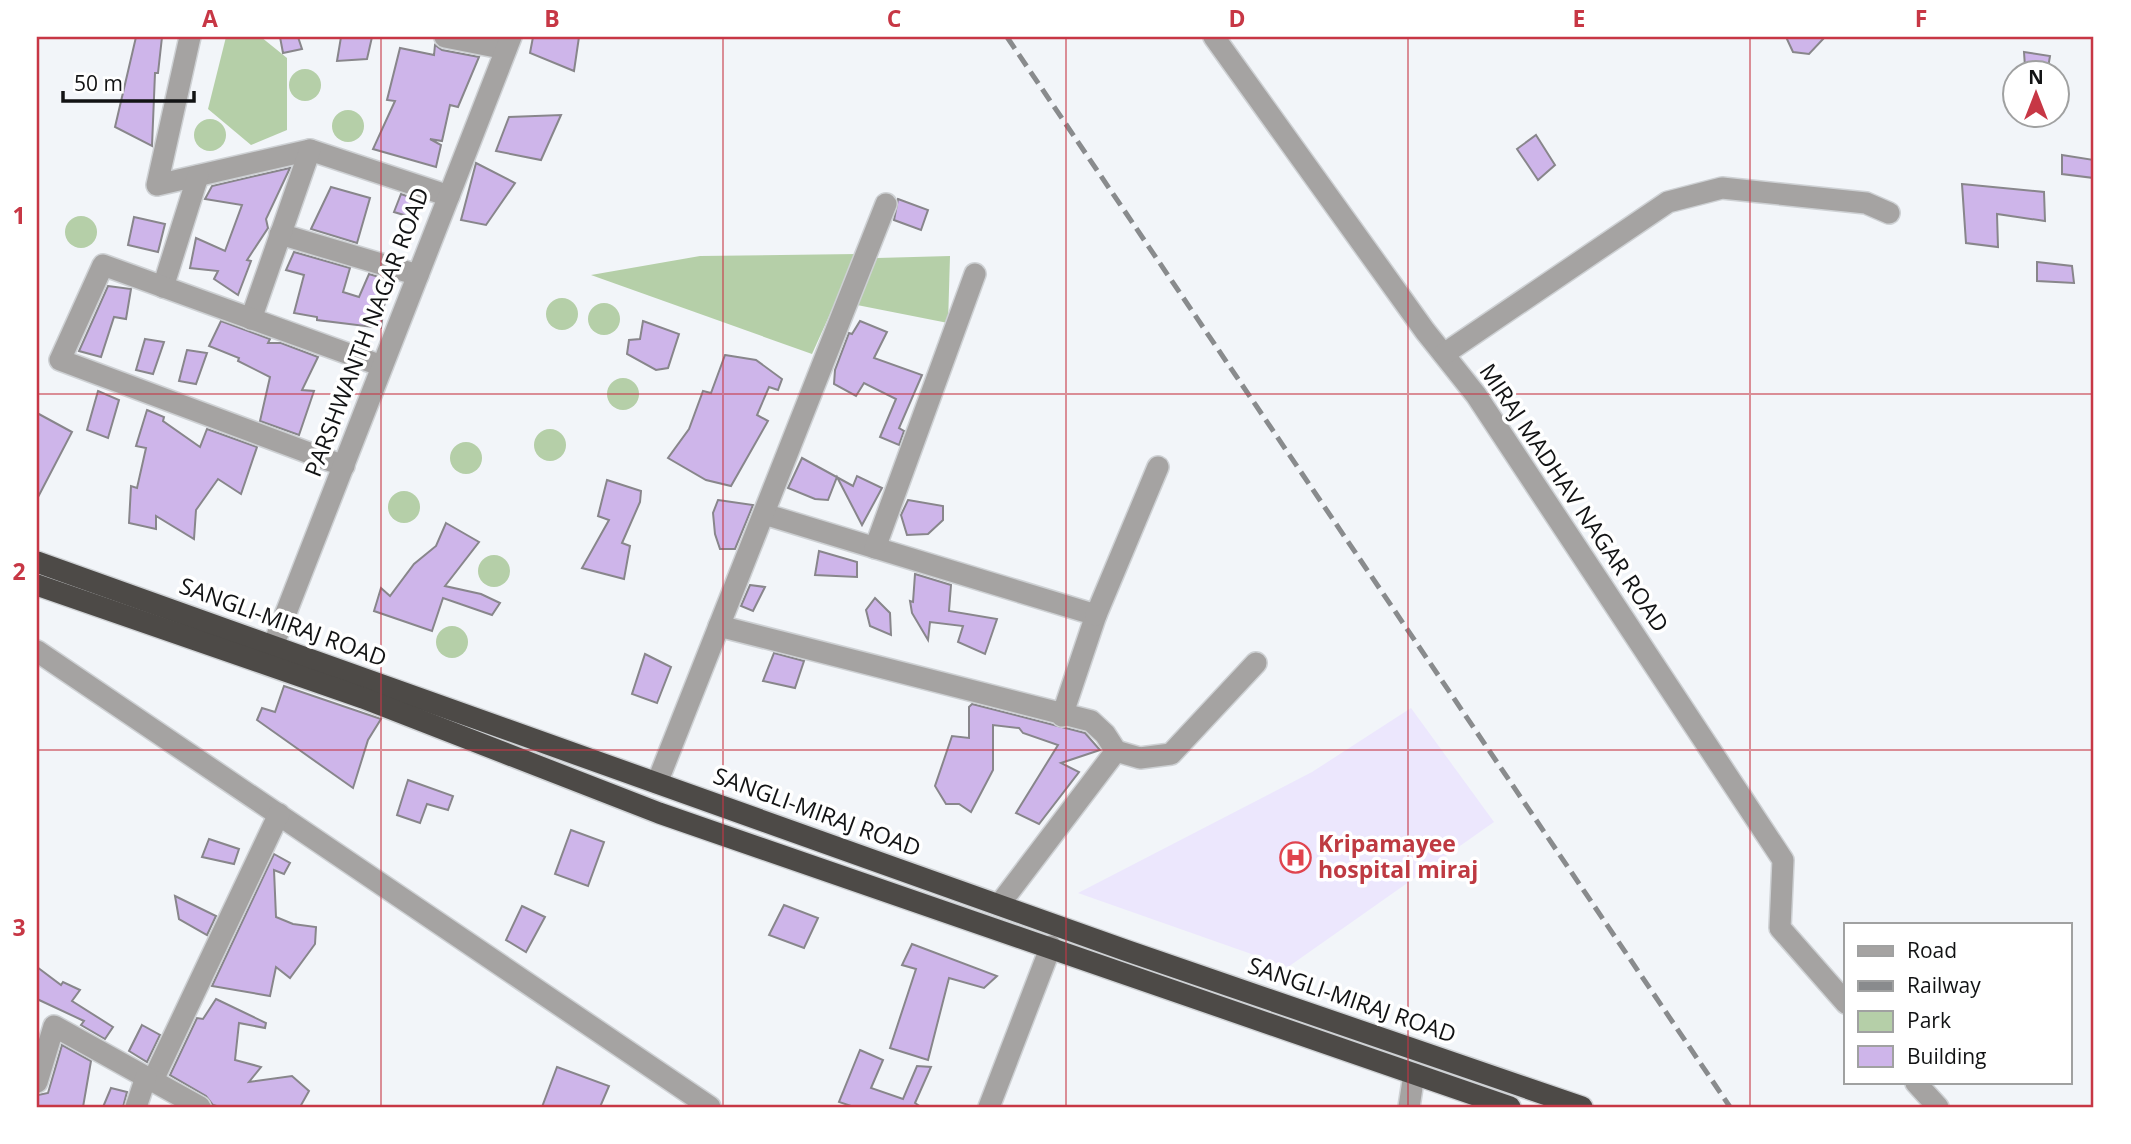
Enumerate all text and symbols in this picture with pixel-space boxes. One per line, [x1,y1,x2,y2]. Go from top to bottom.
text: A [202,2,218,34]
text: B [544,2,560,34]
text: C [887,2,901,34]
text: D [1228,2,1246,34]
text: E [1573,2,1585,34]
text: F [1915,2,1927,34]
scale bar [63,60,194,104]
north arrow [2002,60,2072,130]
text: N [2028,64,2044,90]
text: 50 m [74,69,123,97]
street label: PARSHWANTH NAGAR ROAD [296,182,436,481]
text: 1 [12,199,26,231]
street label: MIRAJ MADHAV NAGAR ROAD [1473,357,1677,638]
text: 2 [12,555,26,587]
street label: SANGLI-MIRAJ ROAD [175,569,391,673]
street label: SANGLI-MIRAJ ROAD [709,759,925,863]
place label: Kripamayee hospital miraj [1318,827,1478,885]
hospital icon: Kripamayee hospital miraj [1278,840,1312,874]
text: 3 [12,911,26,943]
legend [1844,923,2072,1084]
text: Road [1907,936,1957,964]
street label: SANGLI-MIRAJ ROAD [1244,948,1461,1050]
text: Railway [1907,971,1981,999]
text: Park [1907,1006,1951,1034]
text: Building [1907,1042,1986,1070]

